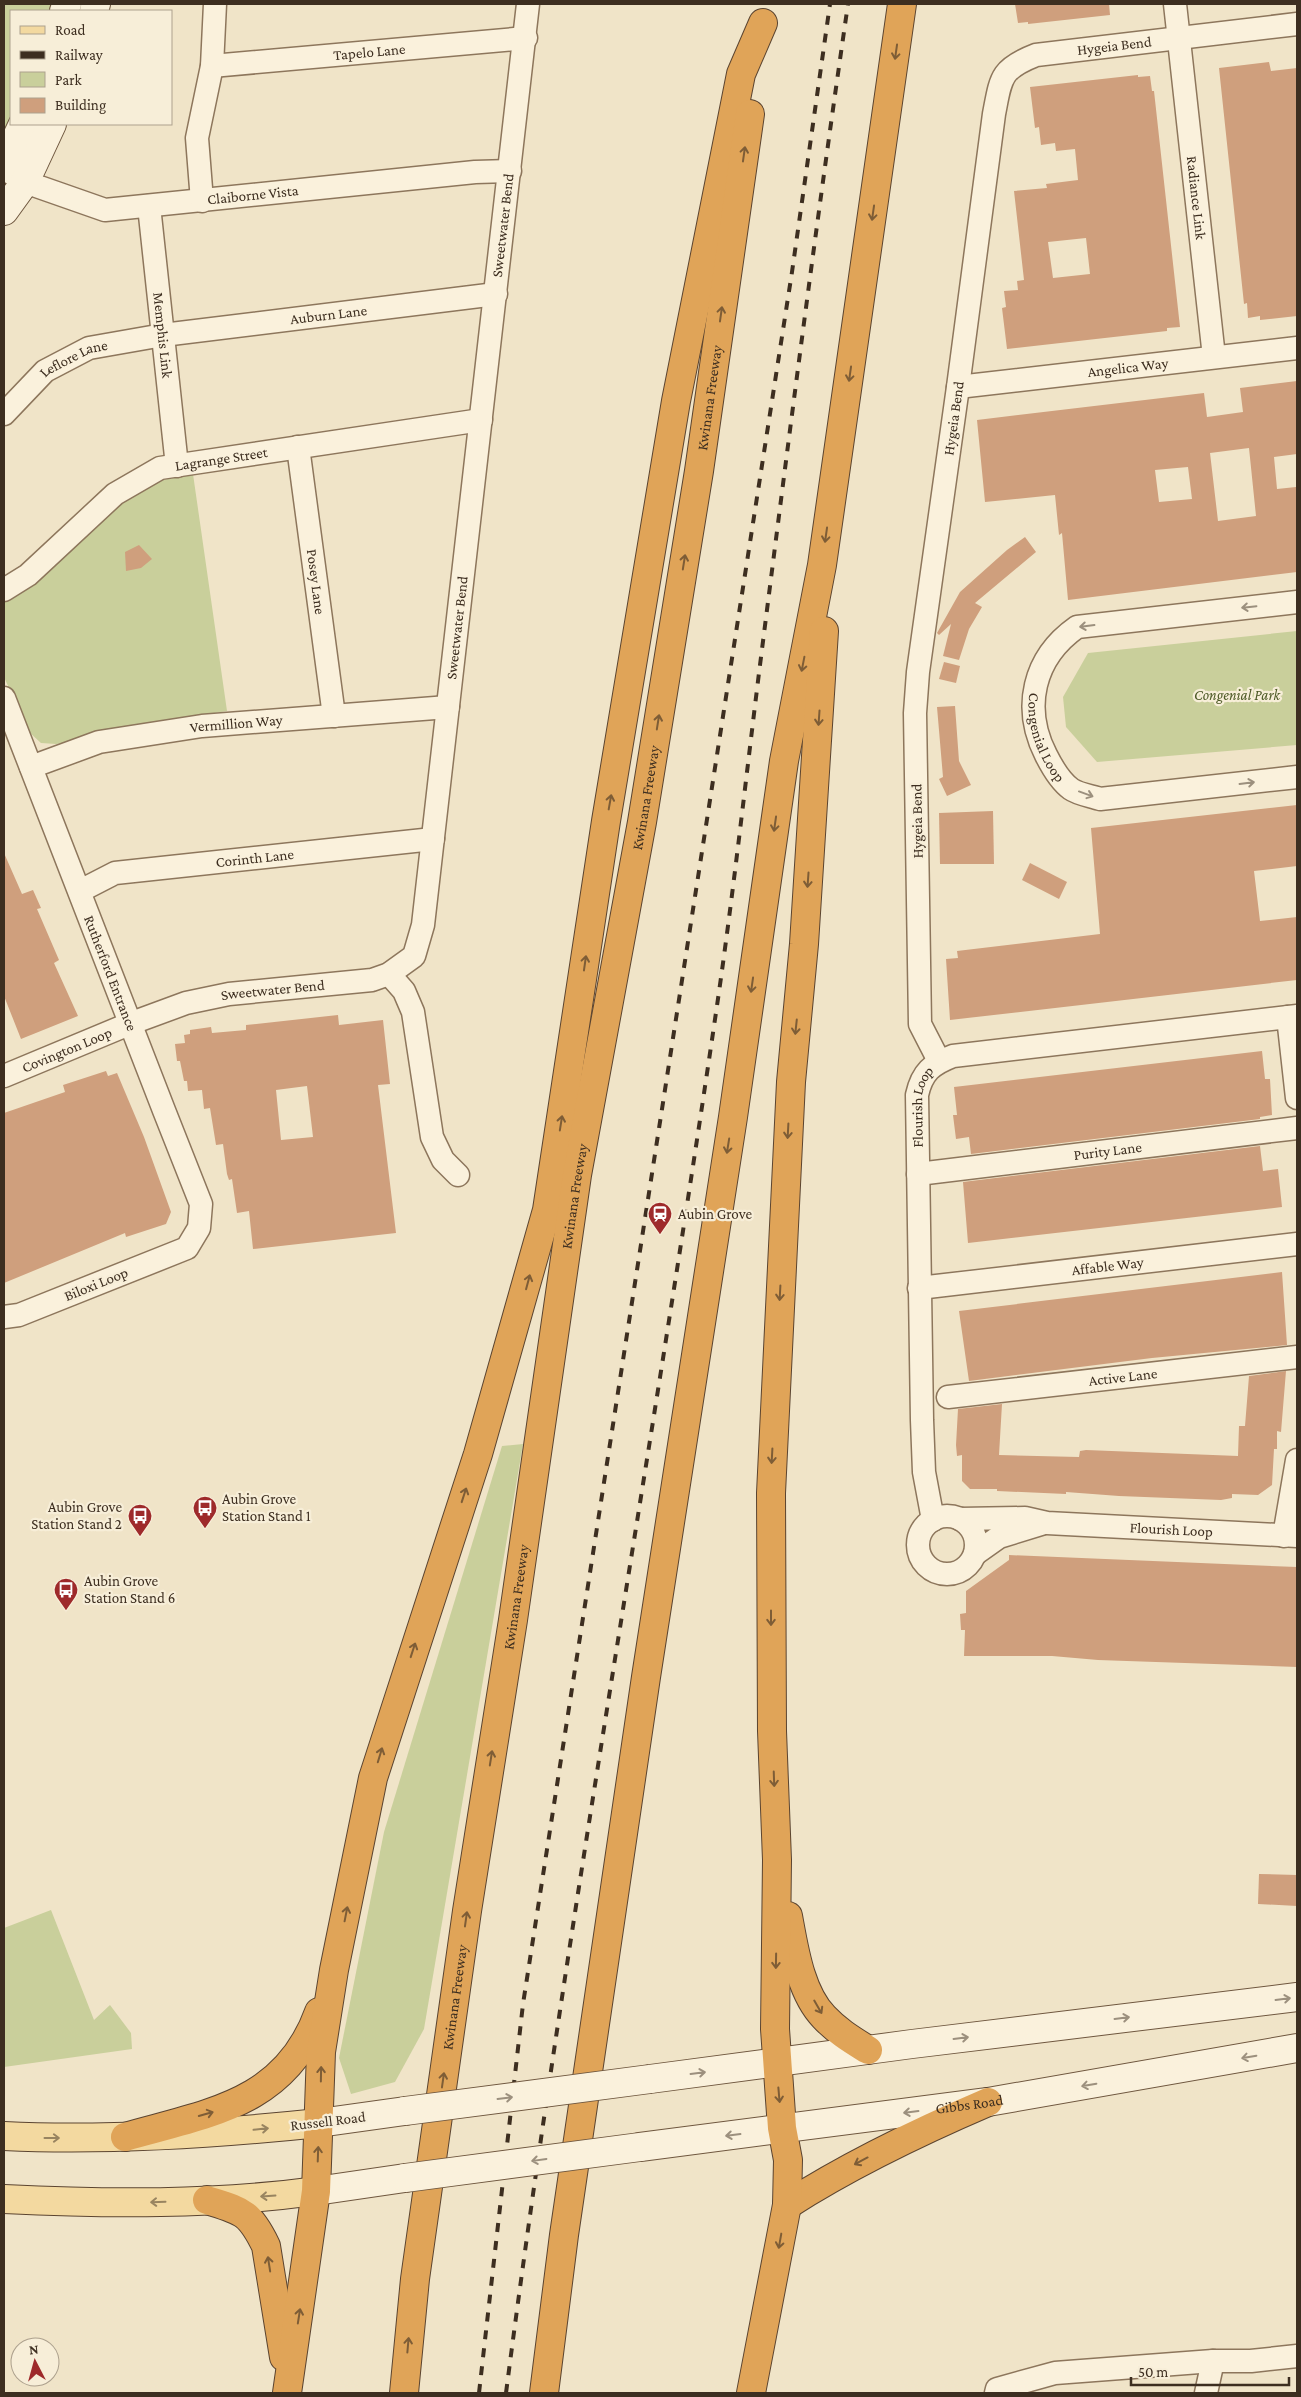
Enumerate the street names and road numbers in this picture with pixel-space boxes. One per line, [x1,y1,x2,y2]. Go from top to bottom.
street label: Hygeia Bend [1076,33,1153,58]
street label: Tapelo Lane [333,41,407,63]
street label: Radiance Link [1184,155,1209,241]
street label: Sweetwater Bend [489,173,517,278]
street label: Claiborne Vista [206,182,299,207]
street label: Memphis Link [150,291,176,380]
street label: Auburn Lane [289,302,368,327]
street label: Leflore Lane [36,337,109,380]
street label: Kwinana Freeway [694,344,726,451]
street label: Angelica Way [1087,355,1169,380]
street label: Hygeia Bend [940,380,967,456]
street label: Lagrange Street [174,444,270,474]
street label: Posey Lane [304,548,328,616]
street label: Sweetwater Bend [443,575,471,680]
street label: Congenial Loop [1025,692,1068,786]
street label: Vermillion Way [189,712,283,736]
street label: Kwinana Freeway [629,744,663,851]
street label: Hygeia Bend [908,783,927,859]
street label: Corinth Lane [215,846,295,870]
street label: Rutherford Entrance [81,913,140,1034]
street label: Sweetwater Bend [219,977,325,1003]
street label: Covington Loop [19,1024,115,1076]
street label: Flourish Loop [909,1063,937,1148]
street label: Purity Lane [1073,1139,1143,1163]
street label: Kwinana Freeway [558,1142,592,1250]
street label: Affable Way [1071,1254,1145,1278]
street label: Biloxi Loop [62,1264,131,1305]
street label: Active Lane [1088,1365,1158,1389]
street label: Flourish Loop [1129,1519,1213,1541]
street label: Kwinana Freeway [500,1543,533,1651]
street label: Kwinana Freeway [439,1944,471,2051]
street label: Gibbs Road [934,2092,1004,2117]
street label: Russell Road [290,2108,367,2134]

